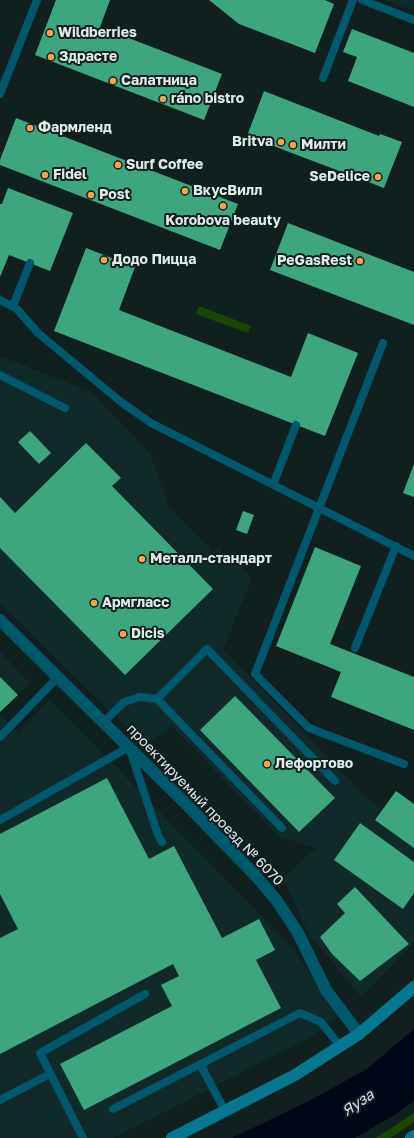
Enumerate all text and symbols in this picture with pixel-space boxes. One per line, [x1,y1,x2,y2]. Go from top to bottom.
place label: Wildberries [58,25,137,41]
marker: Wildberries [45,28,55,38]
place label: Здрасте [59,49,117,65]
marker: Здрасте [46,52,56,62]
place label: Салатница [121,73,197,89]
marker: Салатница [108,76,118,86]
place label: ráno bistro [171,91,244,107]
marker: ráno bistro [158,94,168,104]
place label: Фармленд [38,120,112,136]
marker: Фармленд [25,123,35,133]
place label: Britva [232,134,273,150]
marker: Britva [276,137,286,147]
place label: Милти [301,137,346,153]
marker: Милти [288,140,298,150]
place label: Surf Coffee [126,157,203,173]
marker: Surf Coffee [113,160,123,170]
place label: Fidel [53,167,87,183]
place label: SeDelice [309,169,370,185]
marker: Fidel [40,170,50,180]
marker: SeDelice [373,172,383,182]
place label: ВкусВилл [193,183,262,199]
marker: ВкусВилл [180,186,190,196]
place label: Post [99,187,130,203]
marker: Post [86,190,96,200]
marker: Korobova beauty [218,201,228,211]
place label: Korobova beauty [165,213,281,229]
place label: Додо Пицца [112,252,196,268]
place label: PeGasRest [277,253,352,269]
marker: Додо Пицца [99,255,109,265]
marker: PeGasRest [355,256,365,266]
place label: Металл-стандарт [150,551,272,567]
marker: Металл-стандарт [137,554,147,564]
place label: Армгласс [102,595,169,611]
marker: Армгласс [89,598,99,608]
place label: Dicis [131,626,165,642]
marker: Dicis [118,629,128,639]
street label: проектируемый проезд № 6070 [123,721,287,889]
place label: Лефортово [275,756,353,772]
marker: Лефортово [262,759,272,769]
water label: Яуза [339,1086,377,1120]

